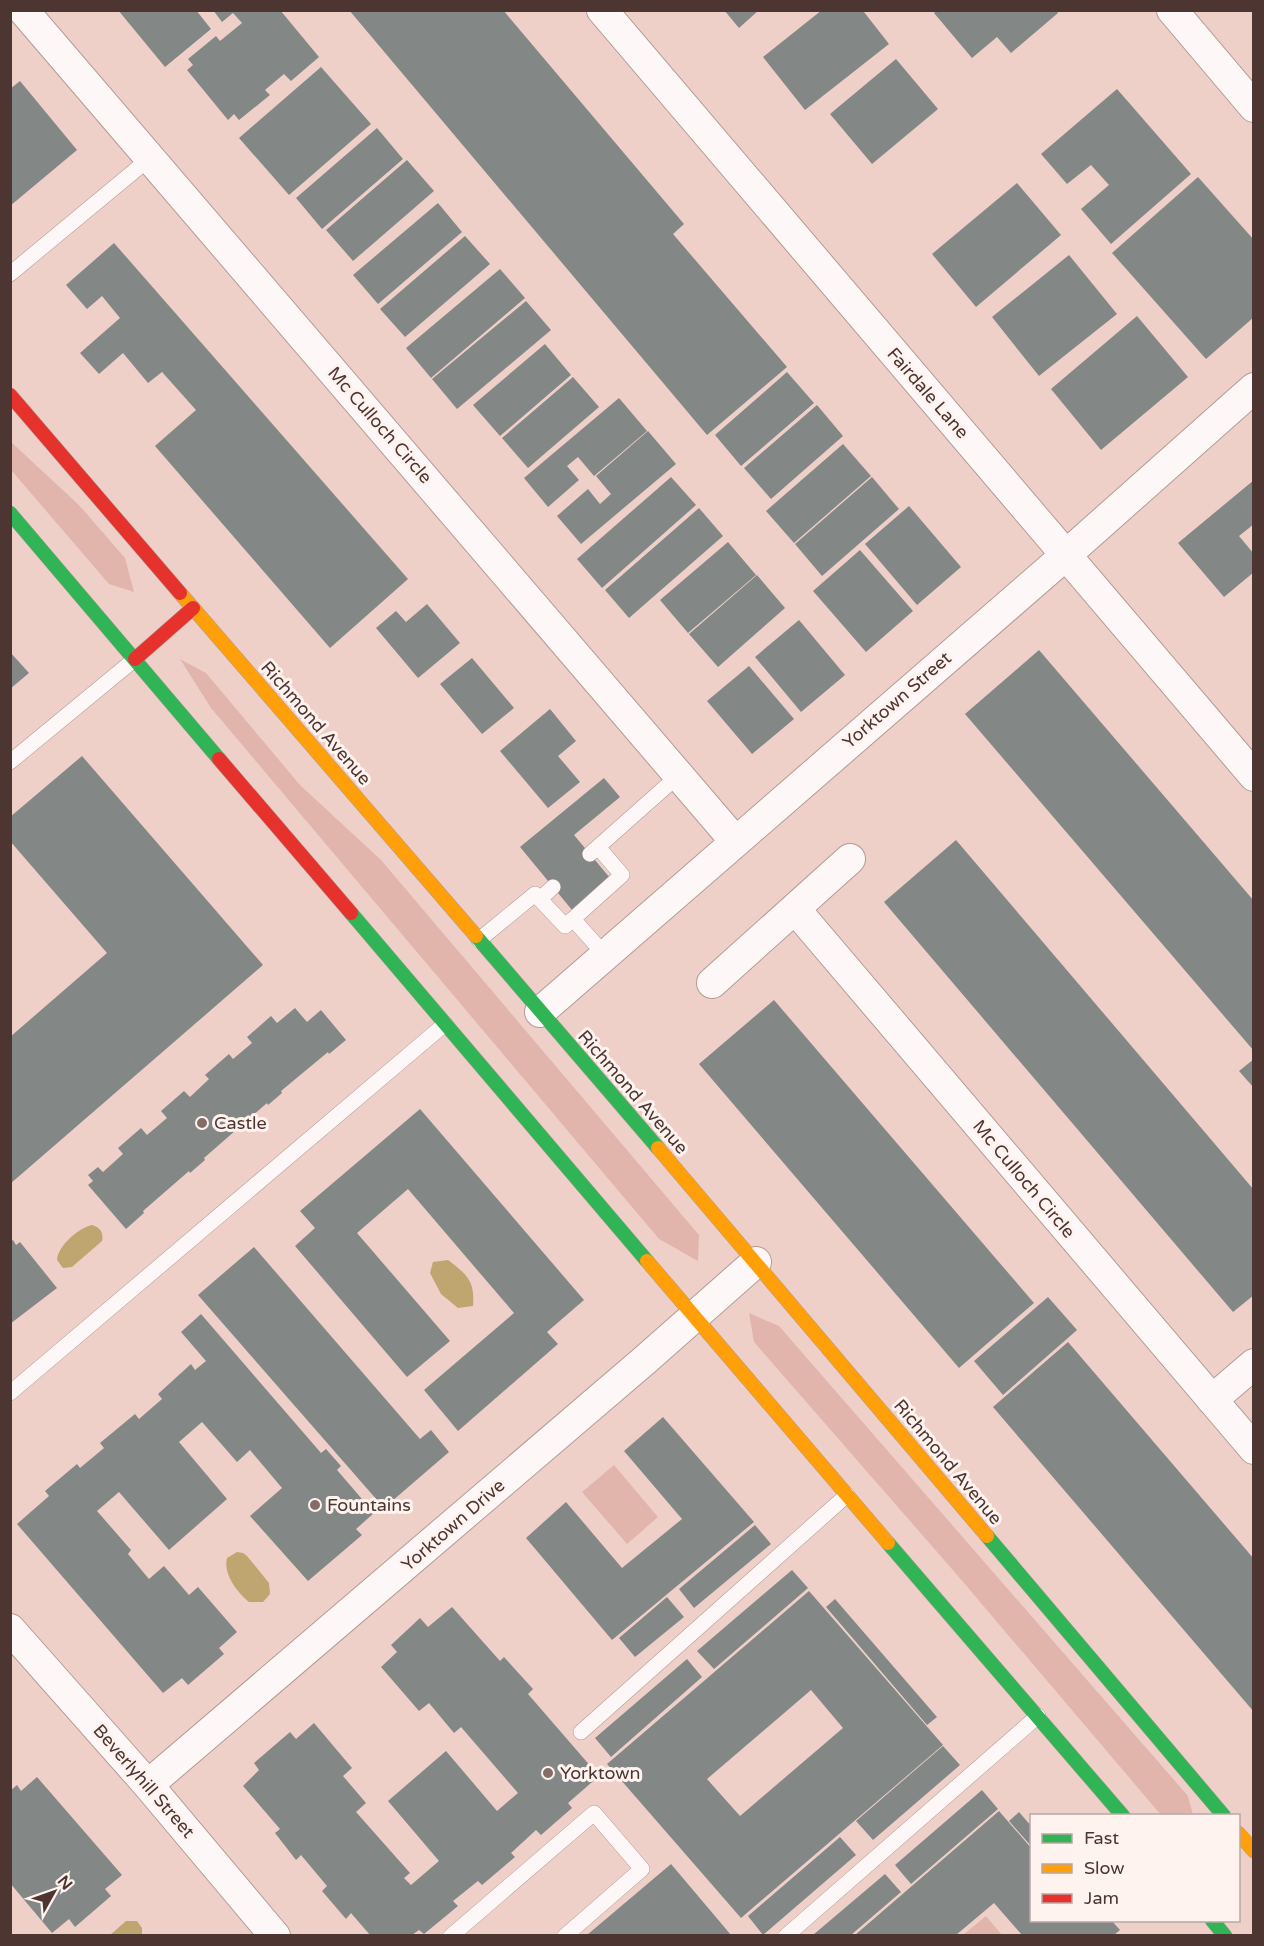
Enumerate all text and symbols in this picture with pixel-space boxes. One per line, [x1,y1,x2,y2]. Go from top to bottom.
street label: Fairdale Lane [883,343,973,443]
street label: Mc Culloch Circle [323,362,437,488]
street label: Yorktown Street [838,647,956,753]
street label: Richmond Avenue [256,657,376,789]
street label: Richmond Avenue [573,1026,693,1158]
place label: Castle [214,1112,267,1134]
street label: Mc Culloch Circle [968,1115,1080,1243]
marker: Castle [195,1116,209,1130]
street label: Richmond Avenue [889,1395,1007,1529]
street label: Yorktown Drive [397,1474,509,1576]
place label: Fountains [327,1494,411,1516]
marker: Fountains [308,1498,322,1512]
street label: Beverlyhill Street [89,1720,200,1843]
place label: Yorktown [560,1762,641,1784]
marker: Yorktown [541,1766,555,1780]
legend [1030,1814,1240,1922]
text: Fast [1084,1827,1119,1849]
text: Slow [1084,1857,1125,1879]
north arrow [24,1862,84,1922]
text: N [53,1872,77,1894]
text: Jam [1084,1887,1119,1909]

